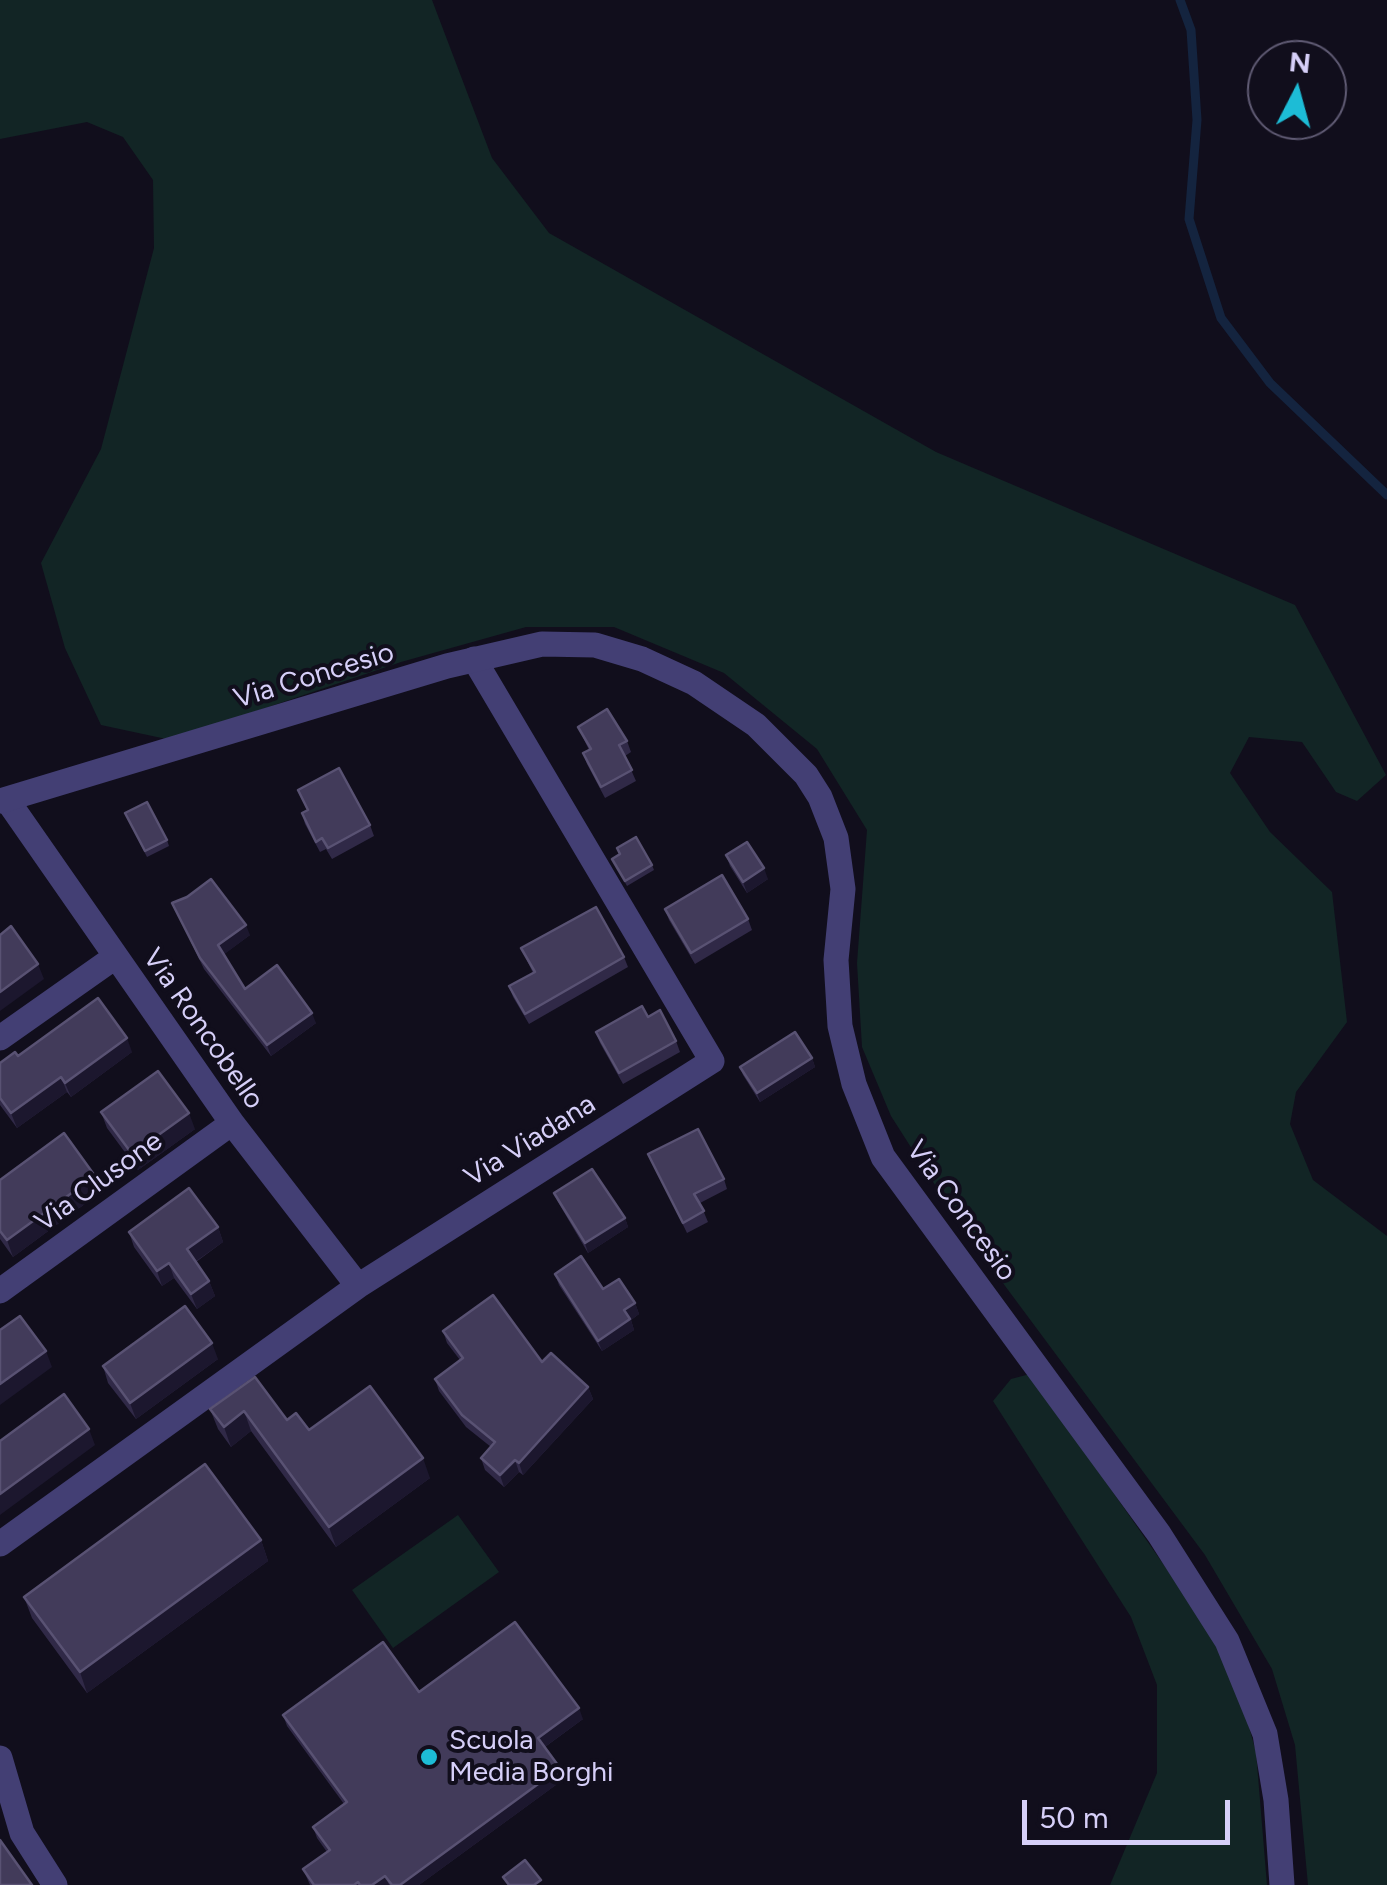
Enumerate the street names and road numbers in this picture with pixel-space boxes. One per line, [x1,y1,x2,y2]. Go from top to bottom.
street label: Via Concesio [230,636,398,716]
street label: Via Roncobello [135,942,271,1116]
street label: Via Viadana [458,1088,602,1194]
street label: Via Clusone [29,1125,169,1239]
street label: Via Concesio [899,1134,1023,1288]

